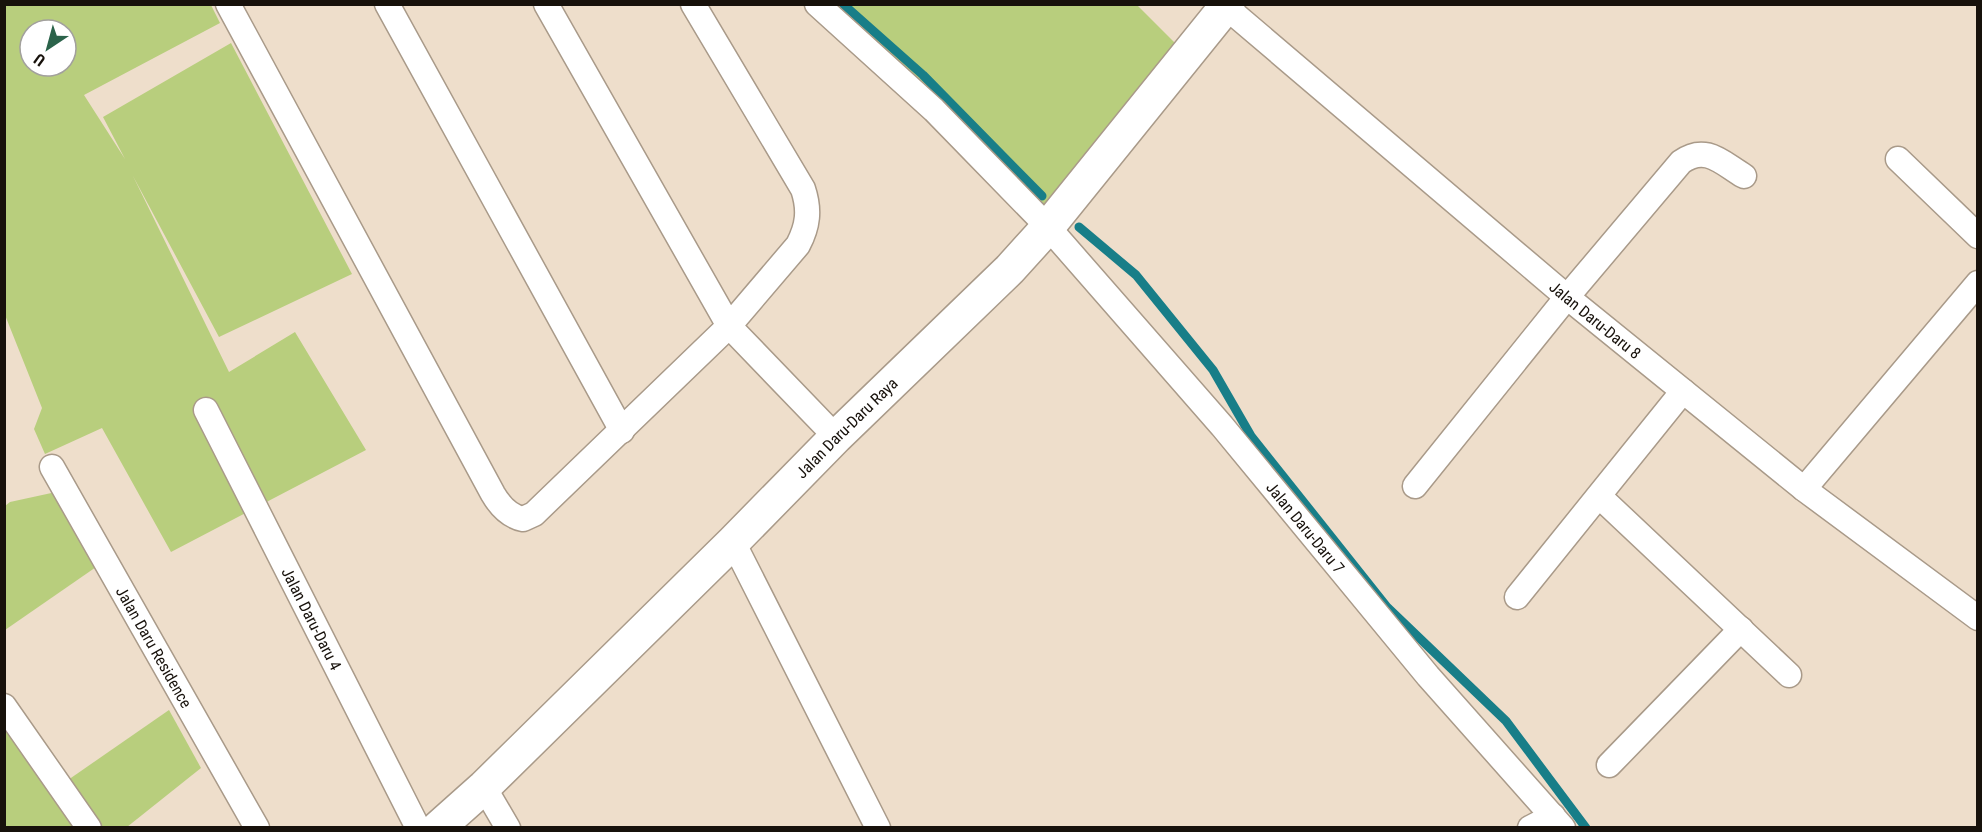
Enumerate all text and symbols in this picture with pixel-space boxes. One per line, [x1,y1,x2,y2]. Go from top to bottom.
north arrow [18,18,78,78]
text: U [30,49,49,70]
street label: Jalan Daru-Daru 8 [1545,277,1645,363]
street label: Jalan Daru-Daru Raya [792,374,902,482]
street label: Jalan Daru-Daru 7 [1262,478,1348,577]
street label: Jalan Daru-Daru 4 [277,564,345,673]
street label: Jalan Daru Residence [112,583,196,711]

